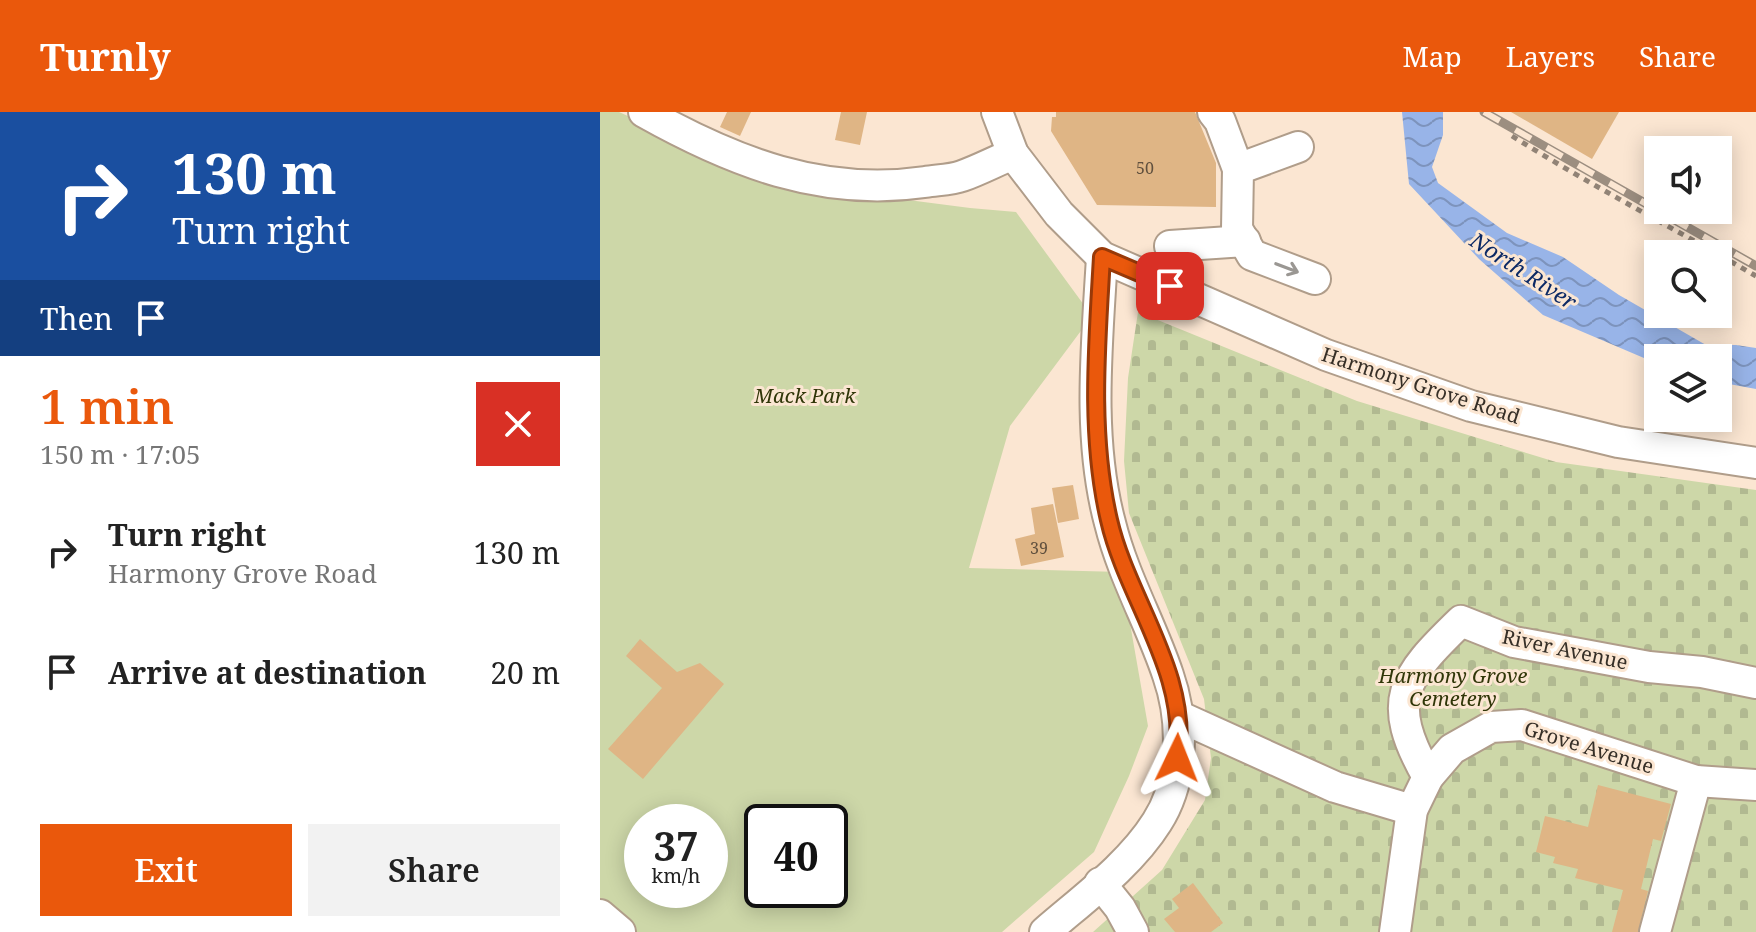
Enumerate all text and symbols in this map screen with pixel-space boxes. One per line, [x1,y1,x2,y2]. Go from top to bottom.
text: Turnly [40,30,171,82]
text: Map [1403,37,1462,75]
text: Layers [1506,37,1595,75]
text: Share [1639,37,1716,75]
text: 130 m [172,134,337,210]
map controls [1644,136,1732,432]
button: sound [1644,136,1732,224]
icon: right [40,144,144,248]
house number: 50 [1136,157,1154,179]
text: Turn right [172,206,350,255]
water label: North River [1464,224,1583,316]
button: search [1644,240,1732,328]
pin [1136,252,1204,320]
one-way arrow [1274,262,1298,276]
icon: arrive [1148,264,1192,308]
icon: arrive [129,296,173,340]
text: Then [40,298,113,339]
street label: Harmony Grove Road [1318,340,1524,430]
button: layers [1644,344,1732,432]
text: 1 min [40,373,174,438]
button: close [476,382,560,466]
park label: Mack Park [753,382,856,409]
text: 150 m · 17:05 [40,436,201,472]
text: Turn right [108,514,266,555]
icon: right [40,530,84,574]
text: 130 m [474,532,560,573]
house number: 39 [1030,537,1048,559]
text: Harmony Grove Road [108,555,377,591]
street label: River Avenue [1500,622,1630,676]
icon: arrive [40,650,84,694]
text: Arrive at destination [108,652,427,693]
text: 20 m [490,652,560,693]
park label: Harmony Grove Cemetery [1378,662,1528,712]
street label: Grove Avenue [1521,714,1657,780]
position arrow [1135,716,1219,800]
speed limit sign: 40 [744,804,848,908]
text: 37 [653,818,699,873]
button: Exit [40,824,292,916]
button: Share [308,824,560,916]
text: km/h [651,862,701,889]

